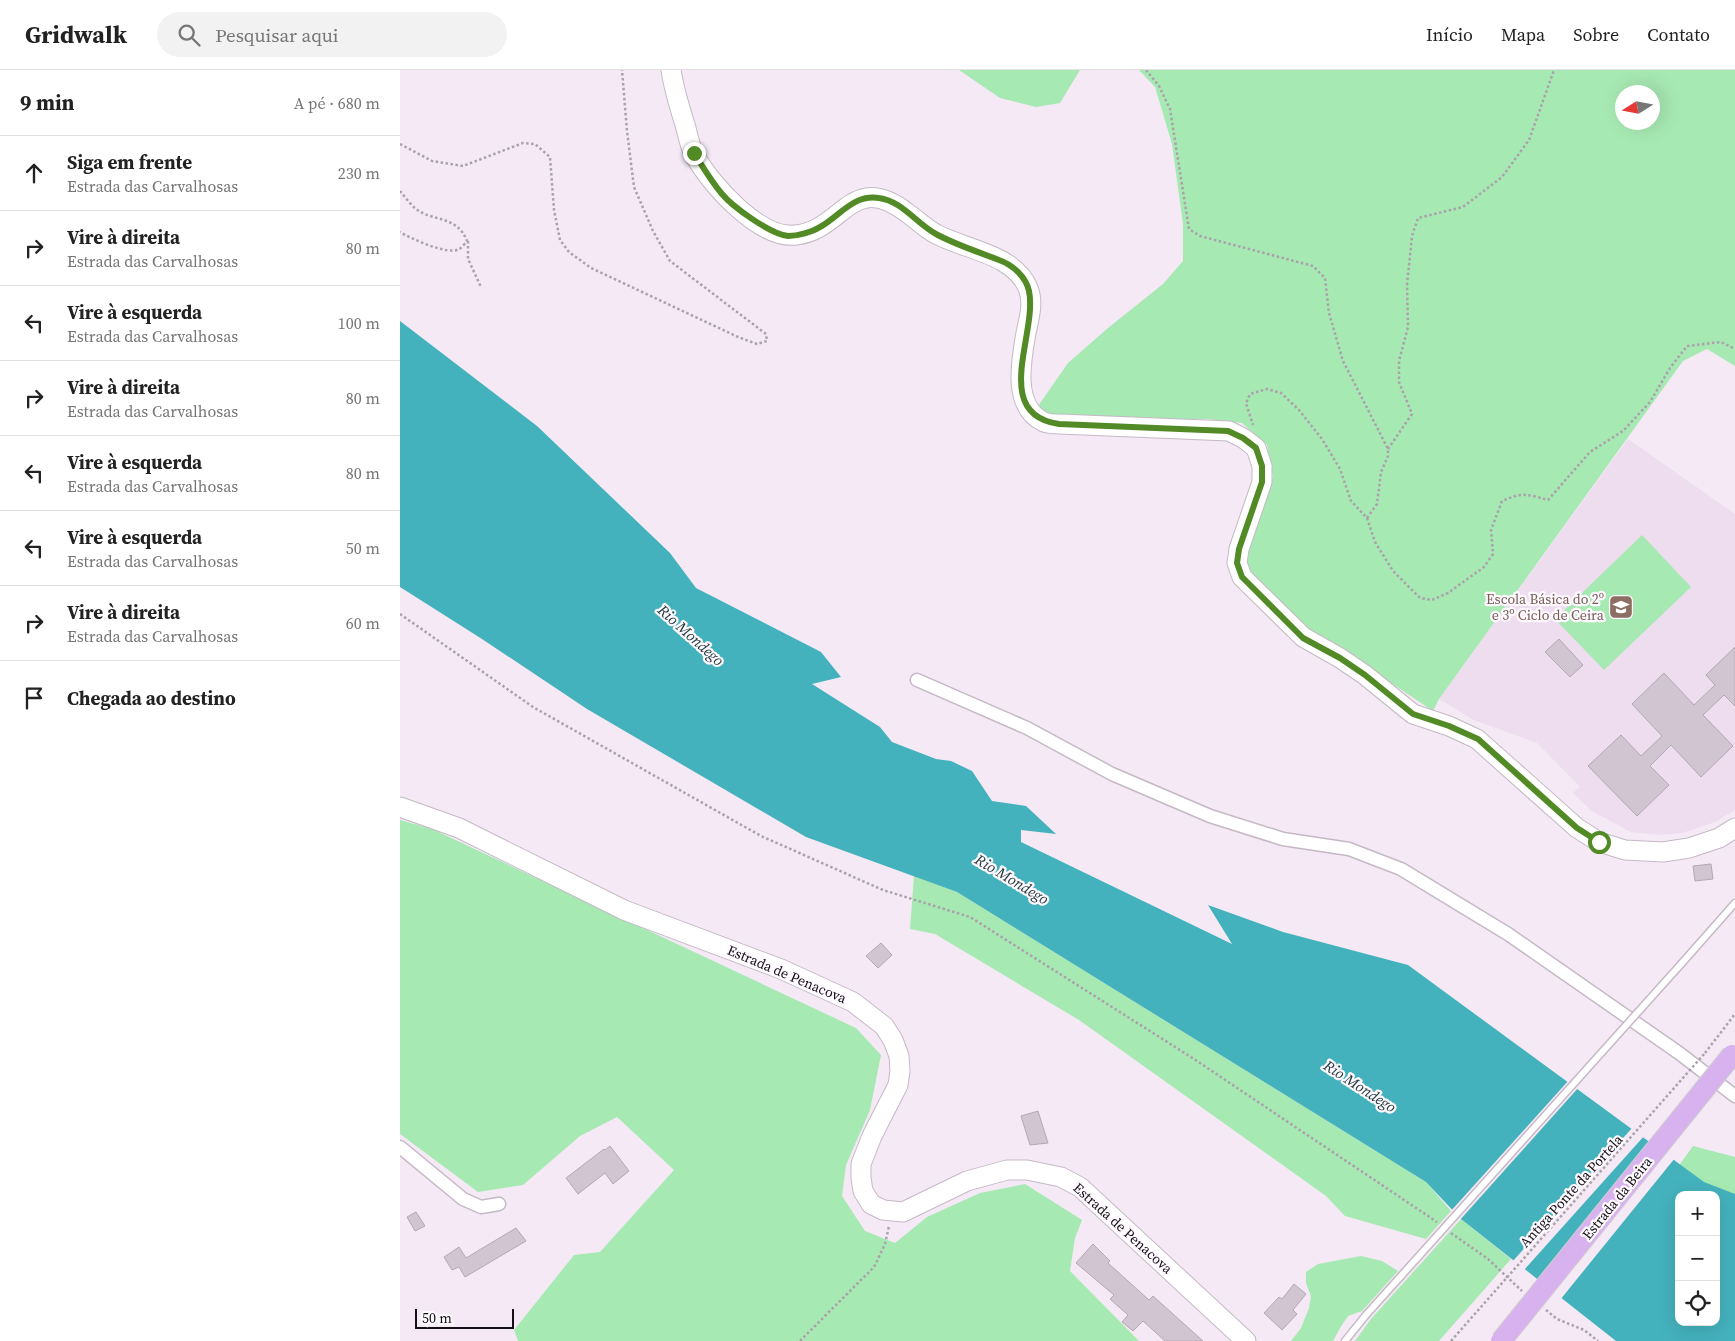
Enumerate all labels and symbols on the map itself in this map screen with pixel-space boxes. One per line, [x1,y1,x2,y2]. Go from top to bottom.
north arrow [1615,85,1660,130]
route end [683,142,706,165]
place label: Escola Básica do 2º e 3º Ciclo de Ceira [1486,589,1605,625]
school or university icon: Escola Básica do 2º e 3º Ciclo de Ceira [1608,594,1634,620]
water label: Rio Mondego [653,599,729,670]
route start [1588,831,1611,854]
water label: Rio Mondego [970,848,1053,909]
street label: Estrada de Penacova [724,940,850,1008]
water label: Rio Mondego [1319,1054,1400,1117]
street label: Antiga Ponte da Portela [1515,1130,1628,1252]
street label: Estrada da Beira [1577,1152,1657,1244]
street label: Estrada de Penacova [1069,1178,1178,1279]
scale bar [415,1306,514,1329]

